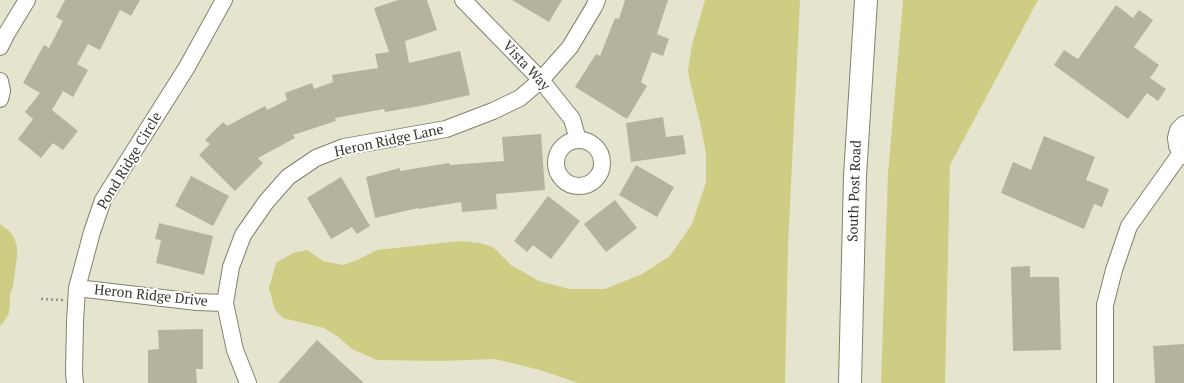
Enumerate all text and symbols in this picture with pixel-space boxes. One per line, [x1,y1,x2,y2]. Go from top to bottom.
street label: Vista Way [499,38,553,94]
street label: Pond Ridge Circle [94,109,166,213]
street label: Heron Ridge Lane [333,121,445,161]
street label: South Post Road [845,140,865,242]
street label: Heron Ridge Drive [93,282,209,310]

